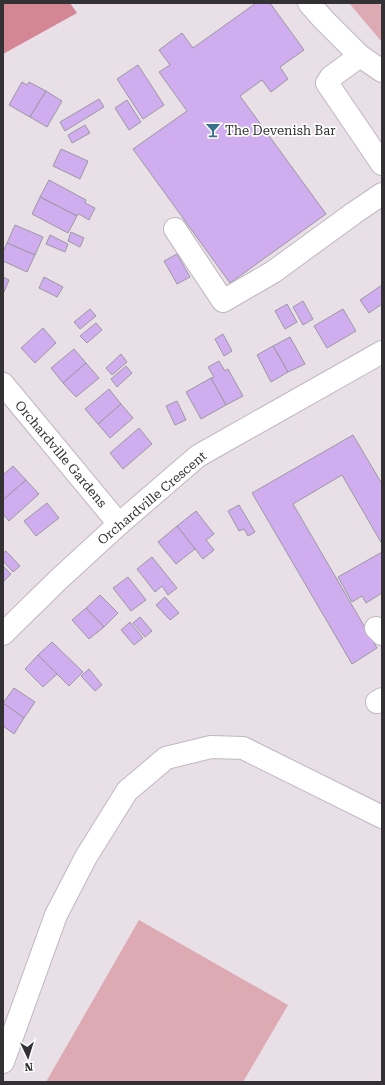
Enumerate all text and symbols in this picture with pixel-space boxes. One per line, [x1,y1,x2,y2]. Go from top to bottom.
bar icon: The Devenish Bar [204,121,222,139]
place label: The Devenish Bar [225,123,336,138]
street label: Orchardville Gardens [12,398,110,510]
street label: Orchardville Crescent [95,448,210,548]
north arrow [8,1037,48,1077]
text: N [23,1060,33,1073]

